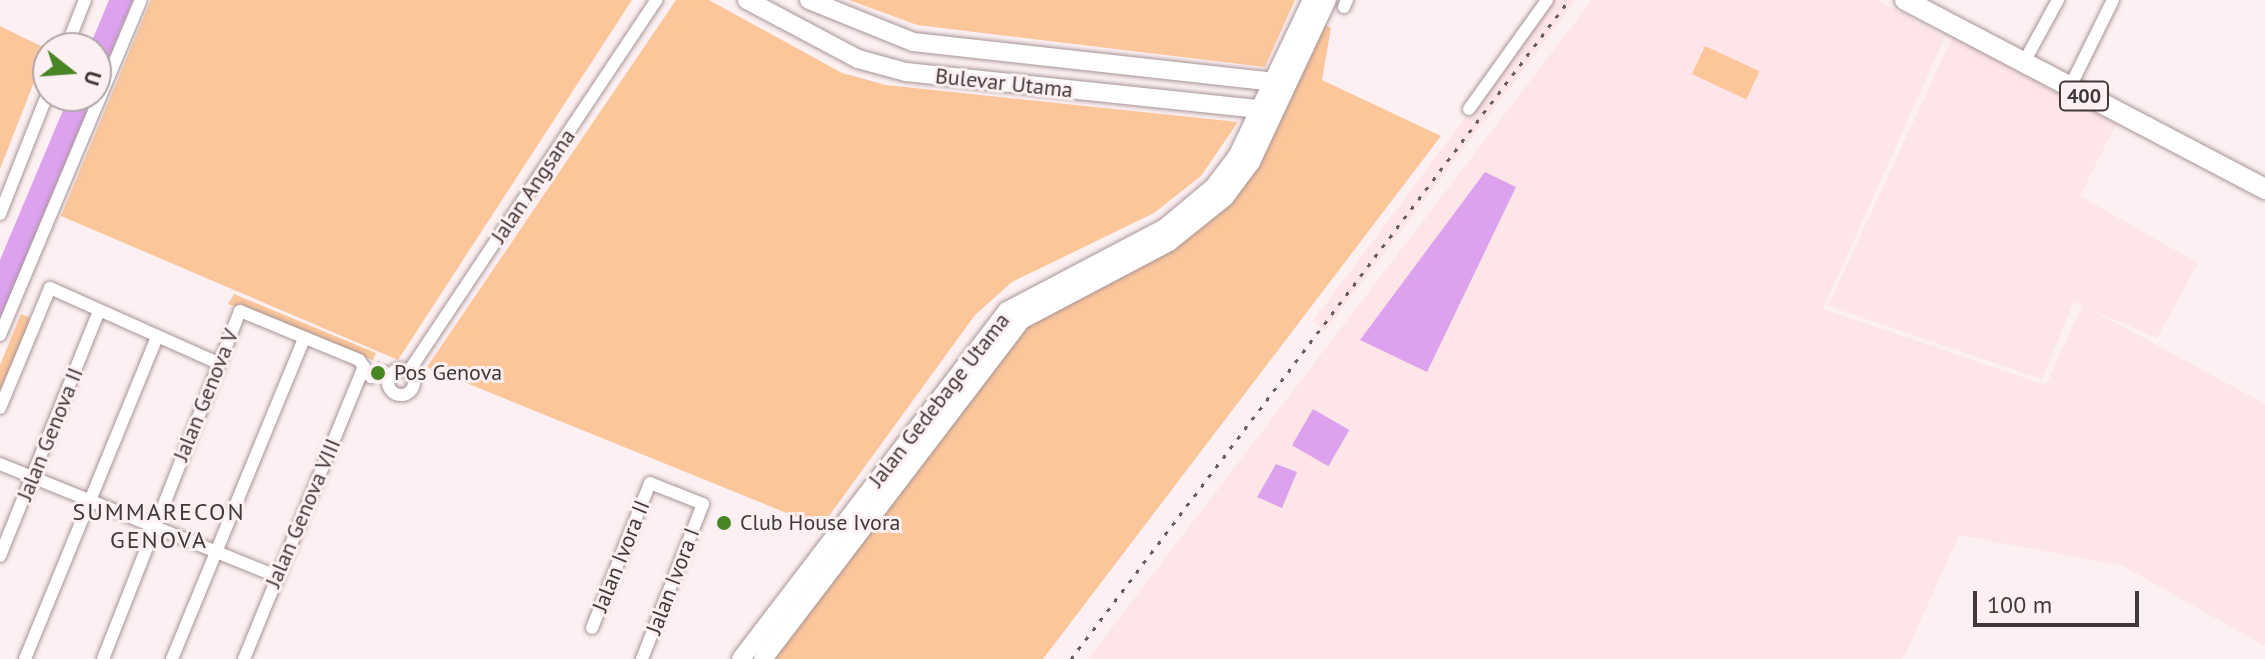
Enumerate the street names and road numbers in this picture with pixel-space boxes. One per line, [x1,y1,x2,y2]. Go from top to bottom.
street label: Bulevar Utama [934,63,1074,103]
road number: 400 [2058,80,2110,112]
street label: Jalan Angsana [485,124,581,248]
street label: Jalan Gedebage Utama [863,308,1015,492]
street label: Jalan Genova V [167,325,245,465]
street label: Jalan Genova II [11,364,89,504]
street label: Jalan Genova VIII [260,434,346,592]
street label: Jalan Ivora II [587,496,655,616]
street label: Jalan Ivora I [641,524,705,638]

